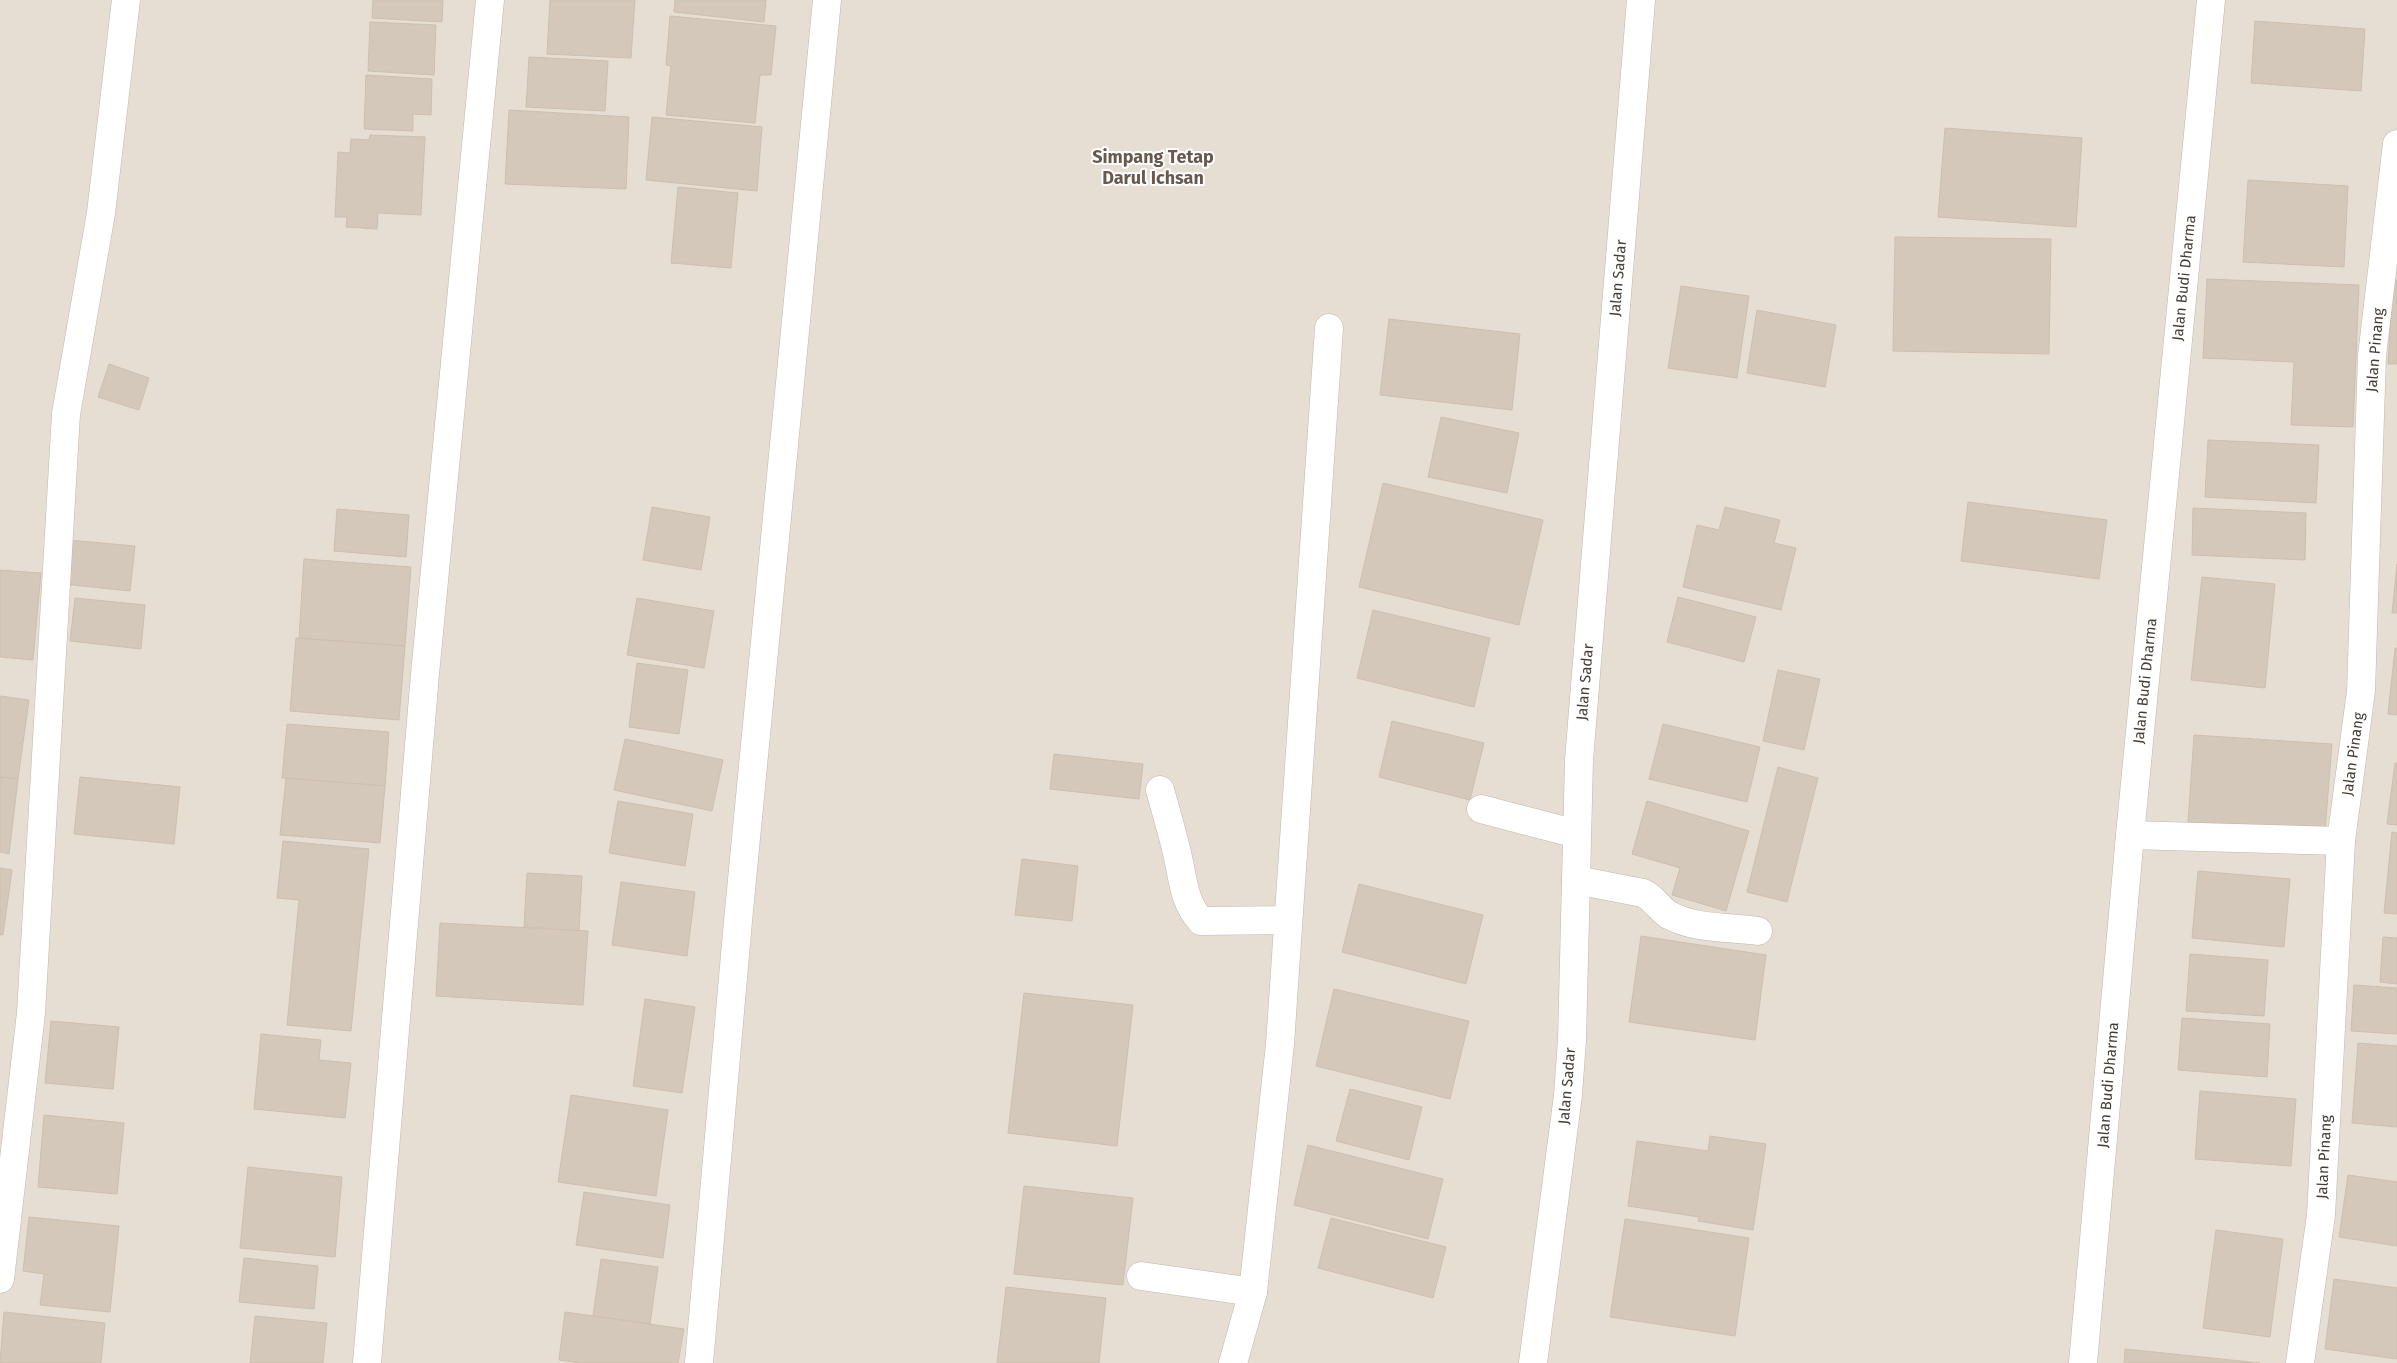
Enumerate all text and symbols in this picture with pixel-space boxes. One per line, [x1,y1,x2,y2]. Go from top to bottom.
district label: Simpang Tetap Darul Ichsan [1092,146,1214,189]
street label: Jalan Budi Dharma [2168,214,2200,342]
street label: Jalan Sadar [1606,239,1630,317]
street label: Jalan Pinang [2362,307,2388,393]
street label: Jalan Budi Dharma [2129,617,2161,745]
street label: Jalan Sadar [1573,643,1597,721]
street label: Jalan Pinang [2338,711,2368,797]
street label: Jalan Budi Dharma [2094,1021,2122,1149]
street label: Jalan Sadar [1555,1047,1579,1125]
street label: Jalan Pinang [2313,1114,2335,1200]

